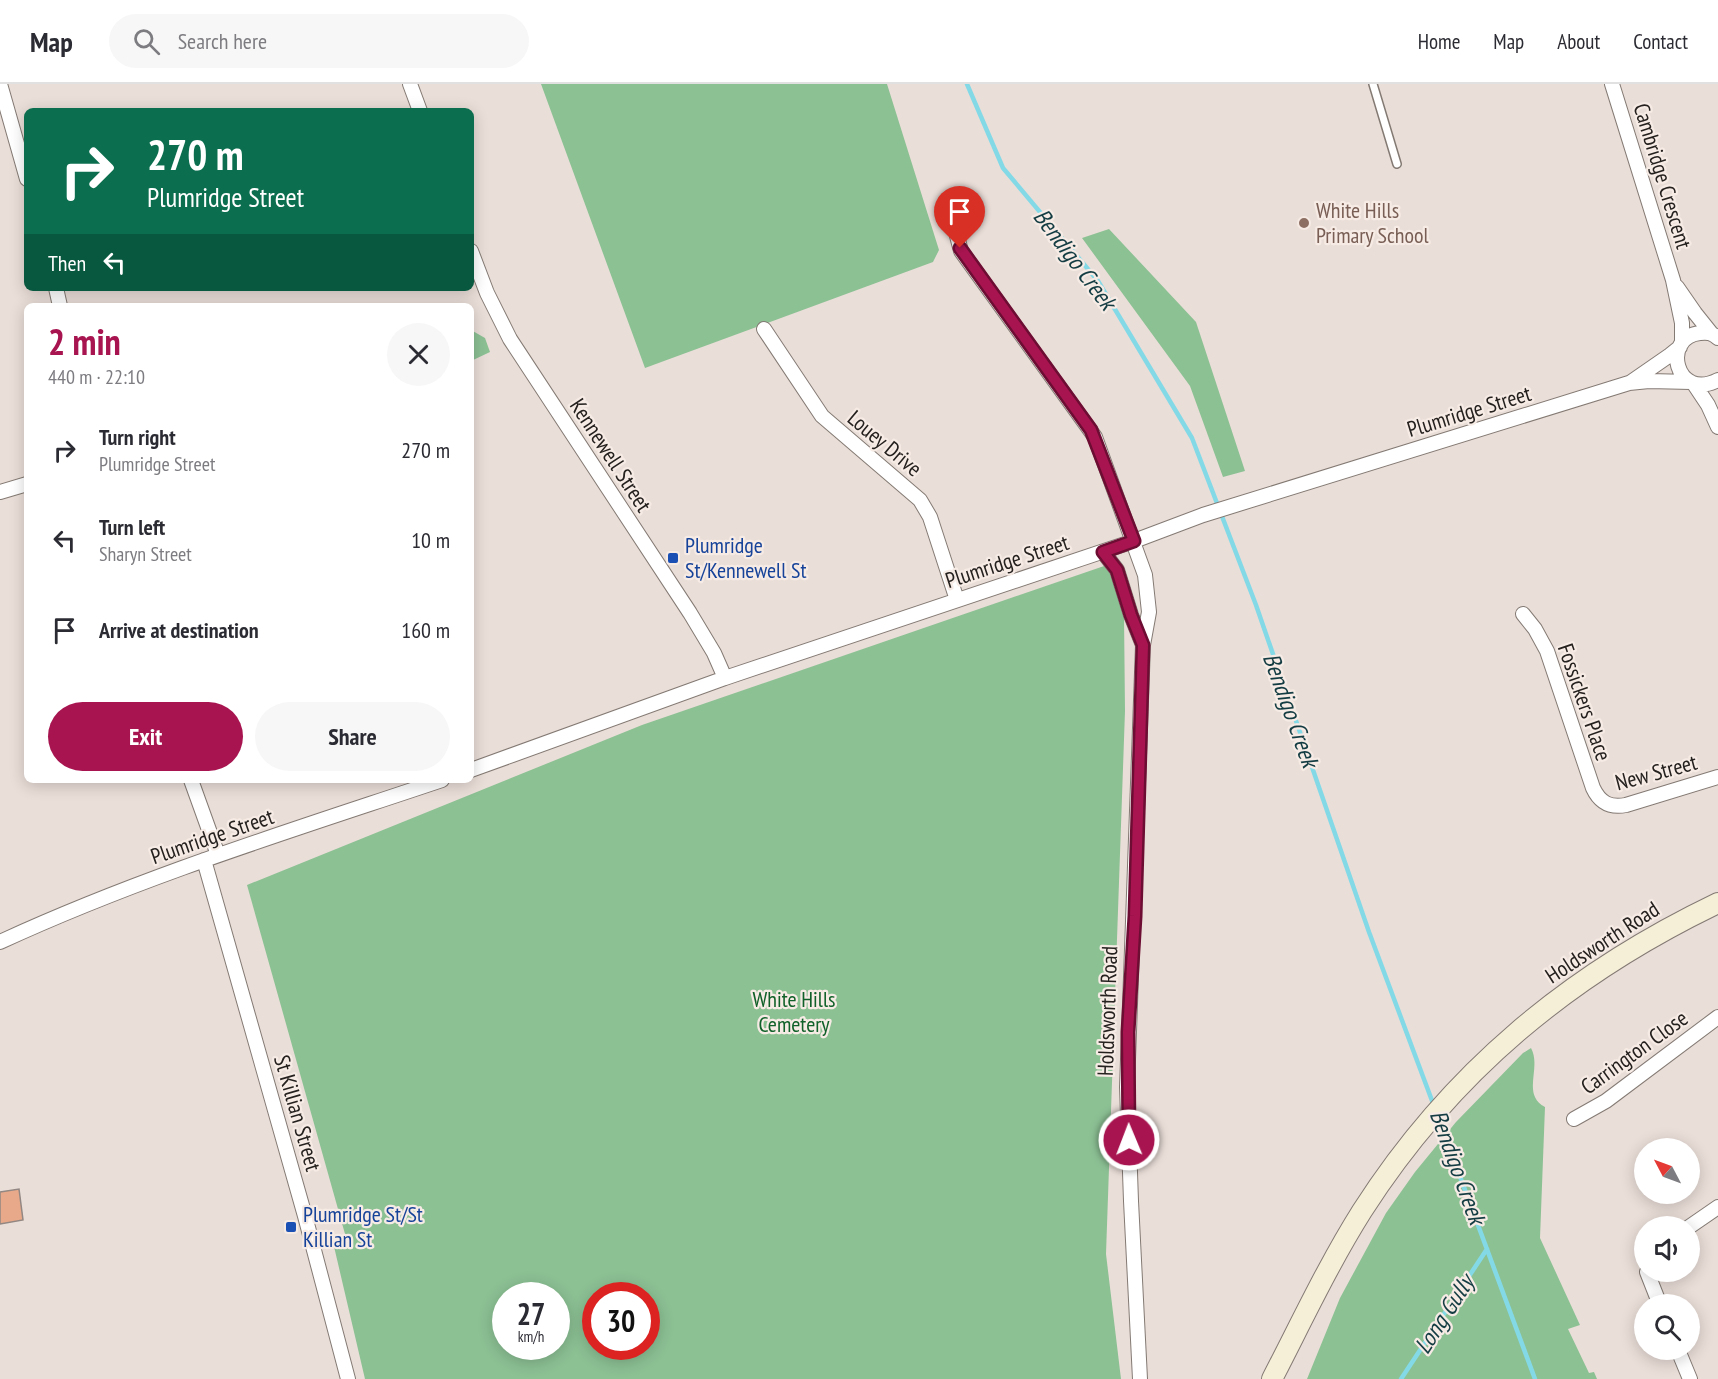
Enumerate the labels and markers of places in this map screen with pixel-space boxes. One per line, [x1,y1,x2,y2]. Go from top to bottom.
pin [934,186,985,248]
place label: White Hills Primary School [1316,196,1430,249]
marker: White Hills Primary School [1297,216,1311,230]
place label: Plumridge St/Kennewell St [685,531,807,584]
marker: Plumridge St/Kennewell St [666,551,680,565]
place label: Plumridge St/St Killian St [303,1200,423,1253]
marker: Plumridge St/St Killian St [284,1220,298,1234]

